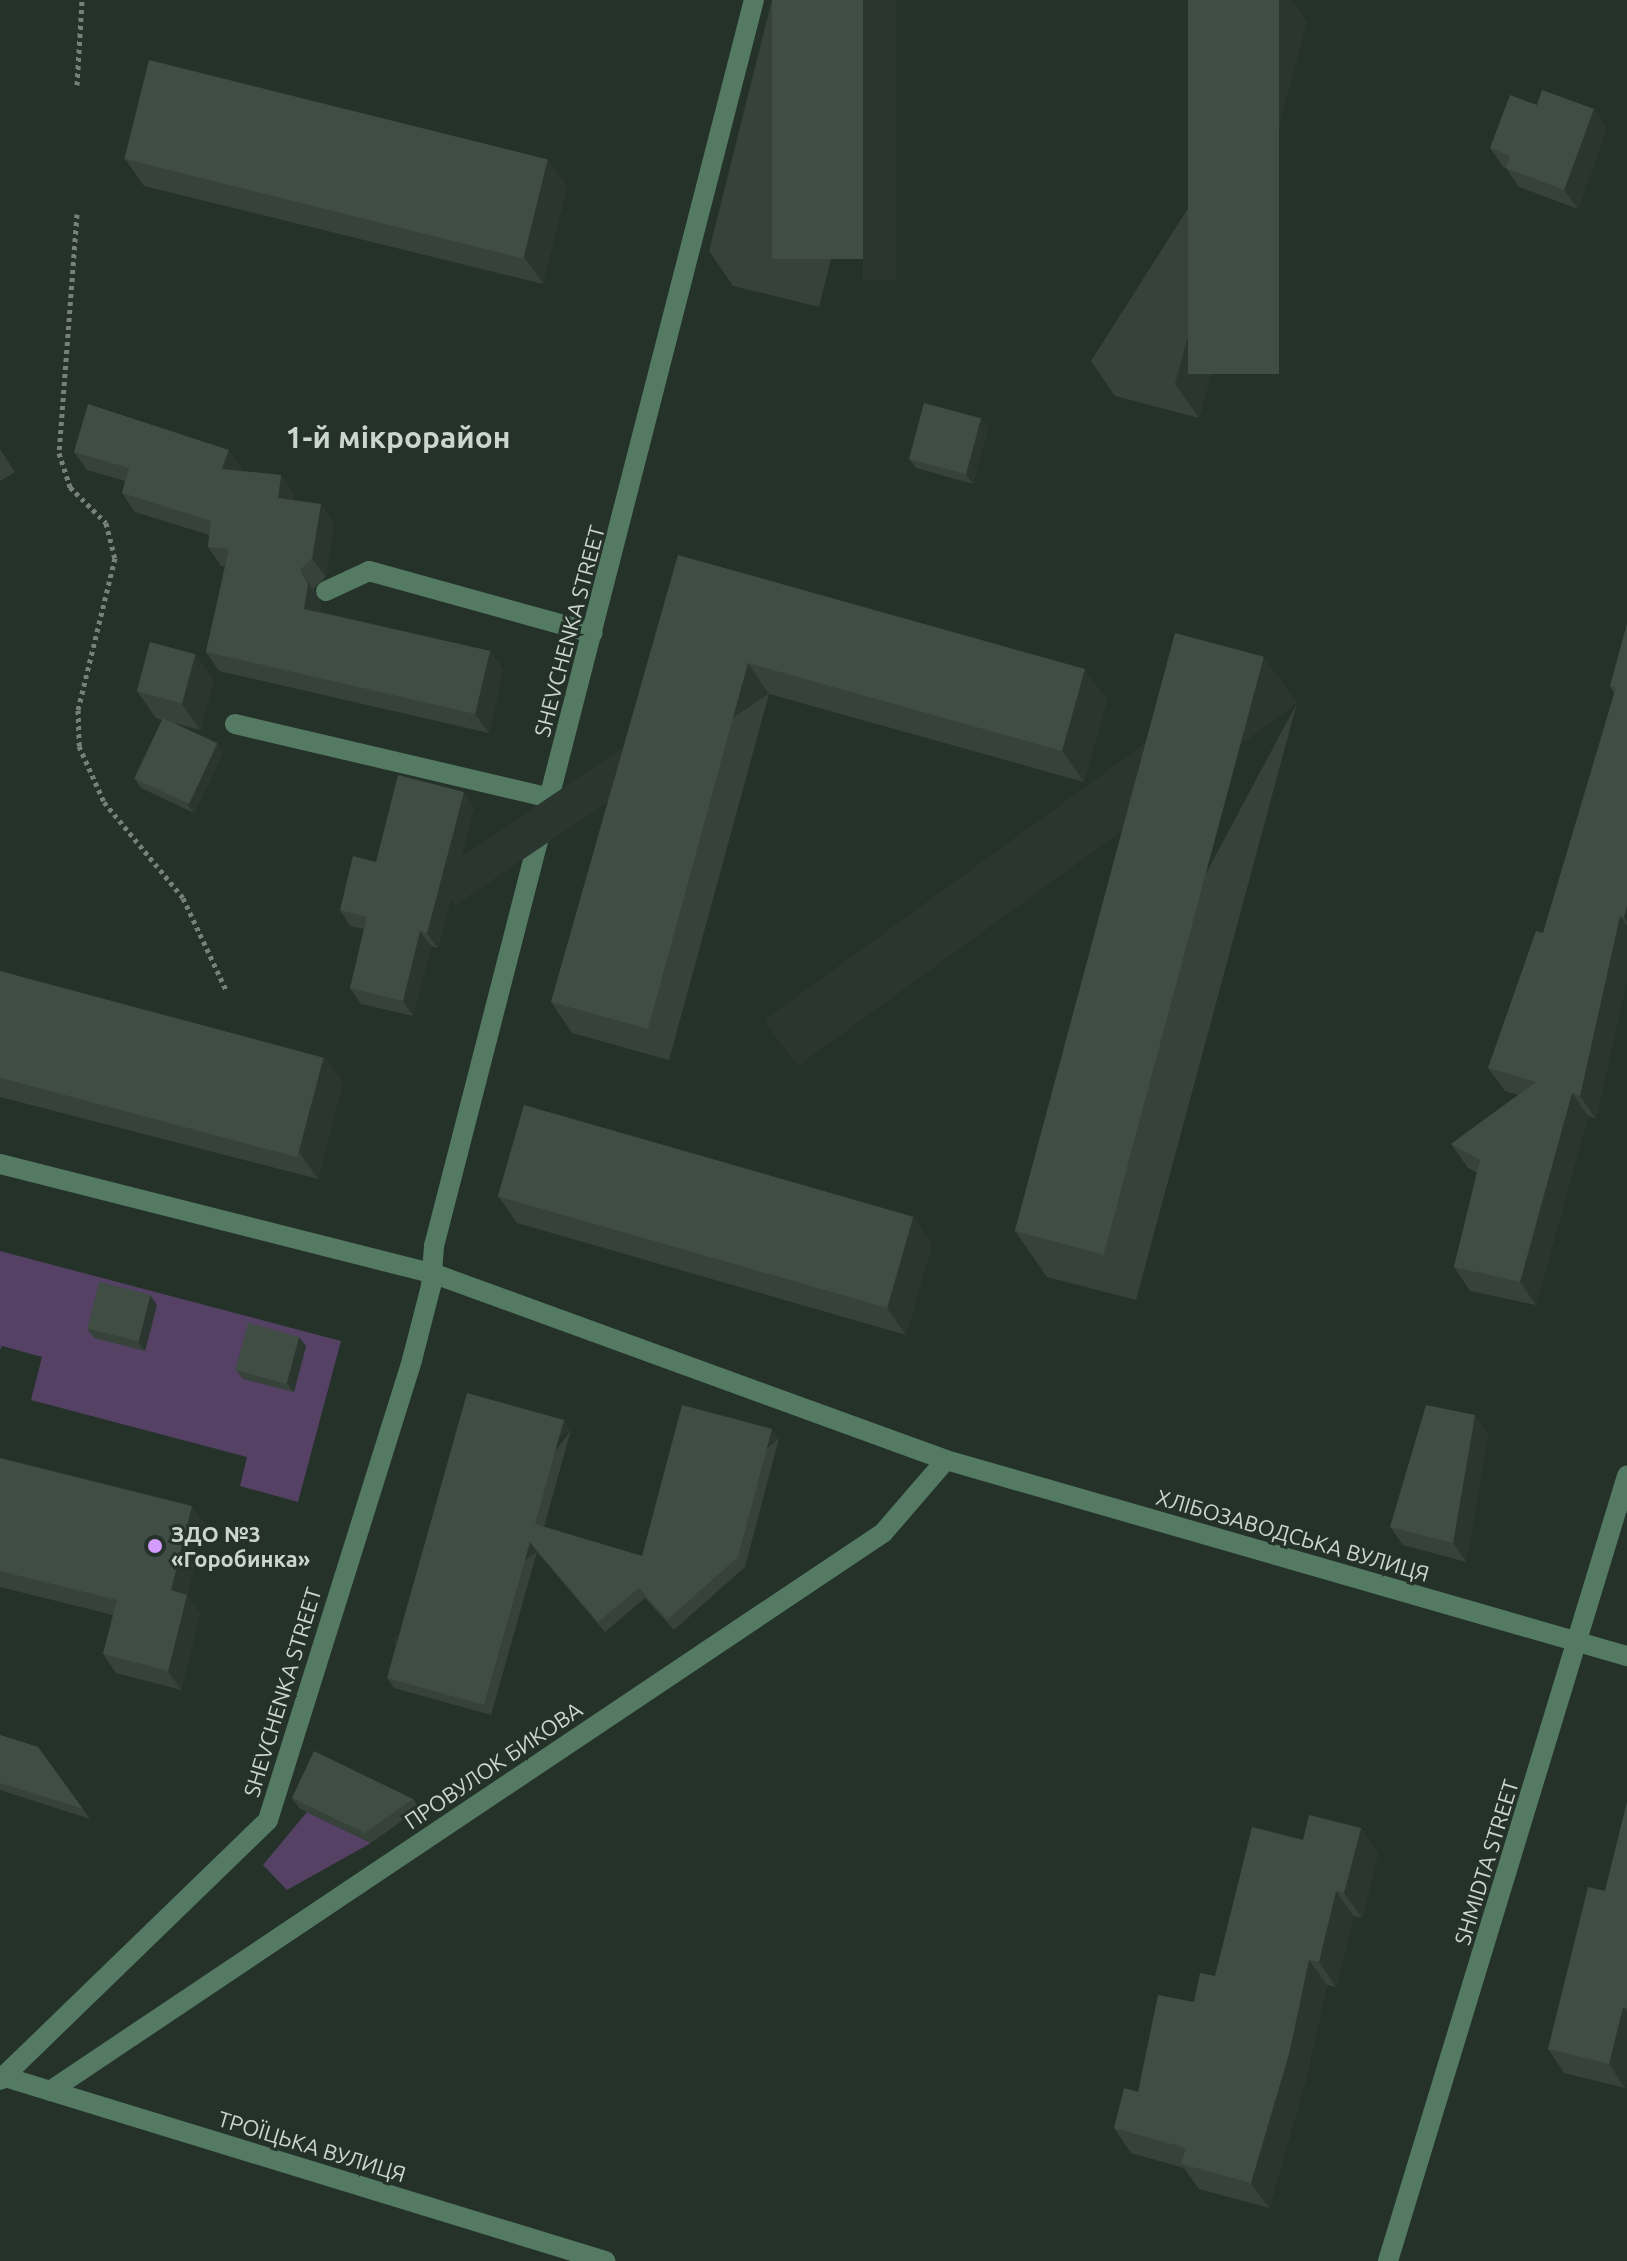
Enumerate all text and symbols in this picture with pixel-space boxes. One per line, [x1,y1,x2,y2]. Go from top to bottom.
district label: 1-й мікрорайон [286,419,510,455]
street label: SHEVCHENKA STREET [528,522,610,740]
street label: ХЛІБОЗАВОДСЬКА ВУЛИЦЯ [1154,1483,1432,1587]
place label: ЗДО №3 «Горобинка» [171,1520,310,1572]
marker: ЗДО №3 «Горобинка» [146,1537,164,1555]
street label: SHEVCHENKA STREET [238,1584,326,1800]
street label: ПРОВУЛОК БИКОВА [399,1696,587,1834]
street label: SHMIDTA STREET [1448,1776,1524,1948]
street label: ТРОЇЦЬКА ВУЛИЦЯ [215,2105,409,2187]

